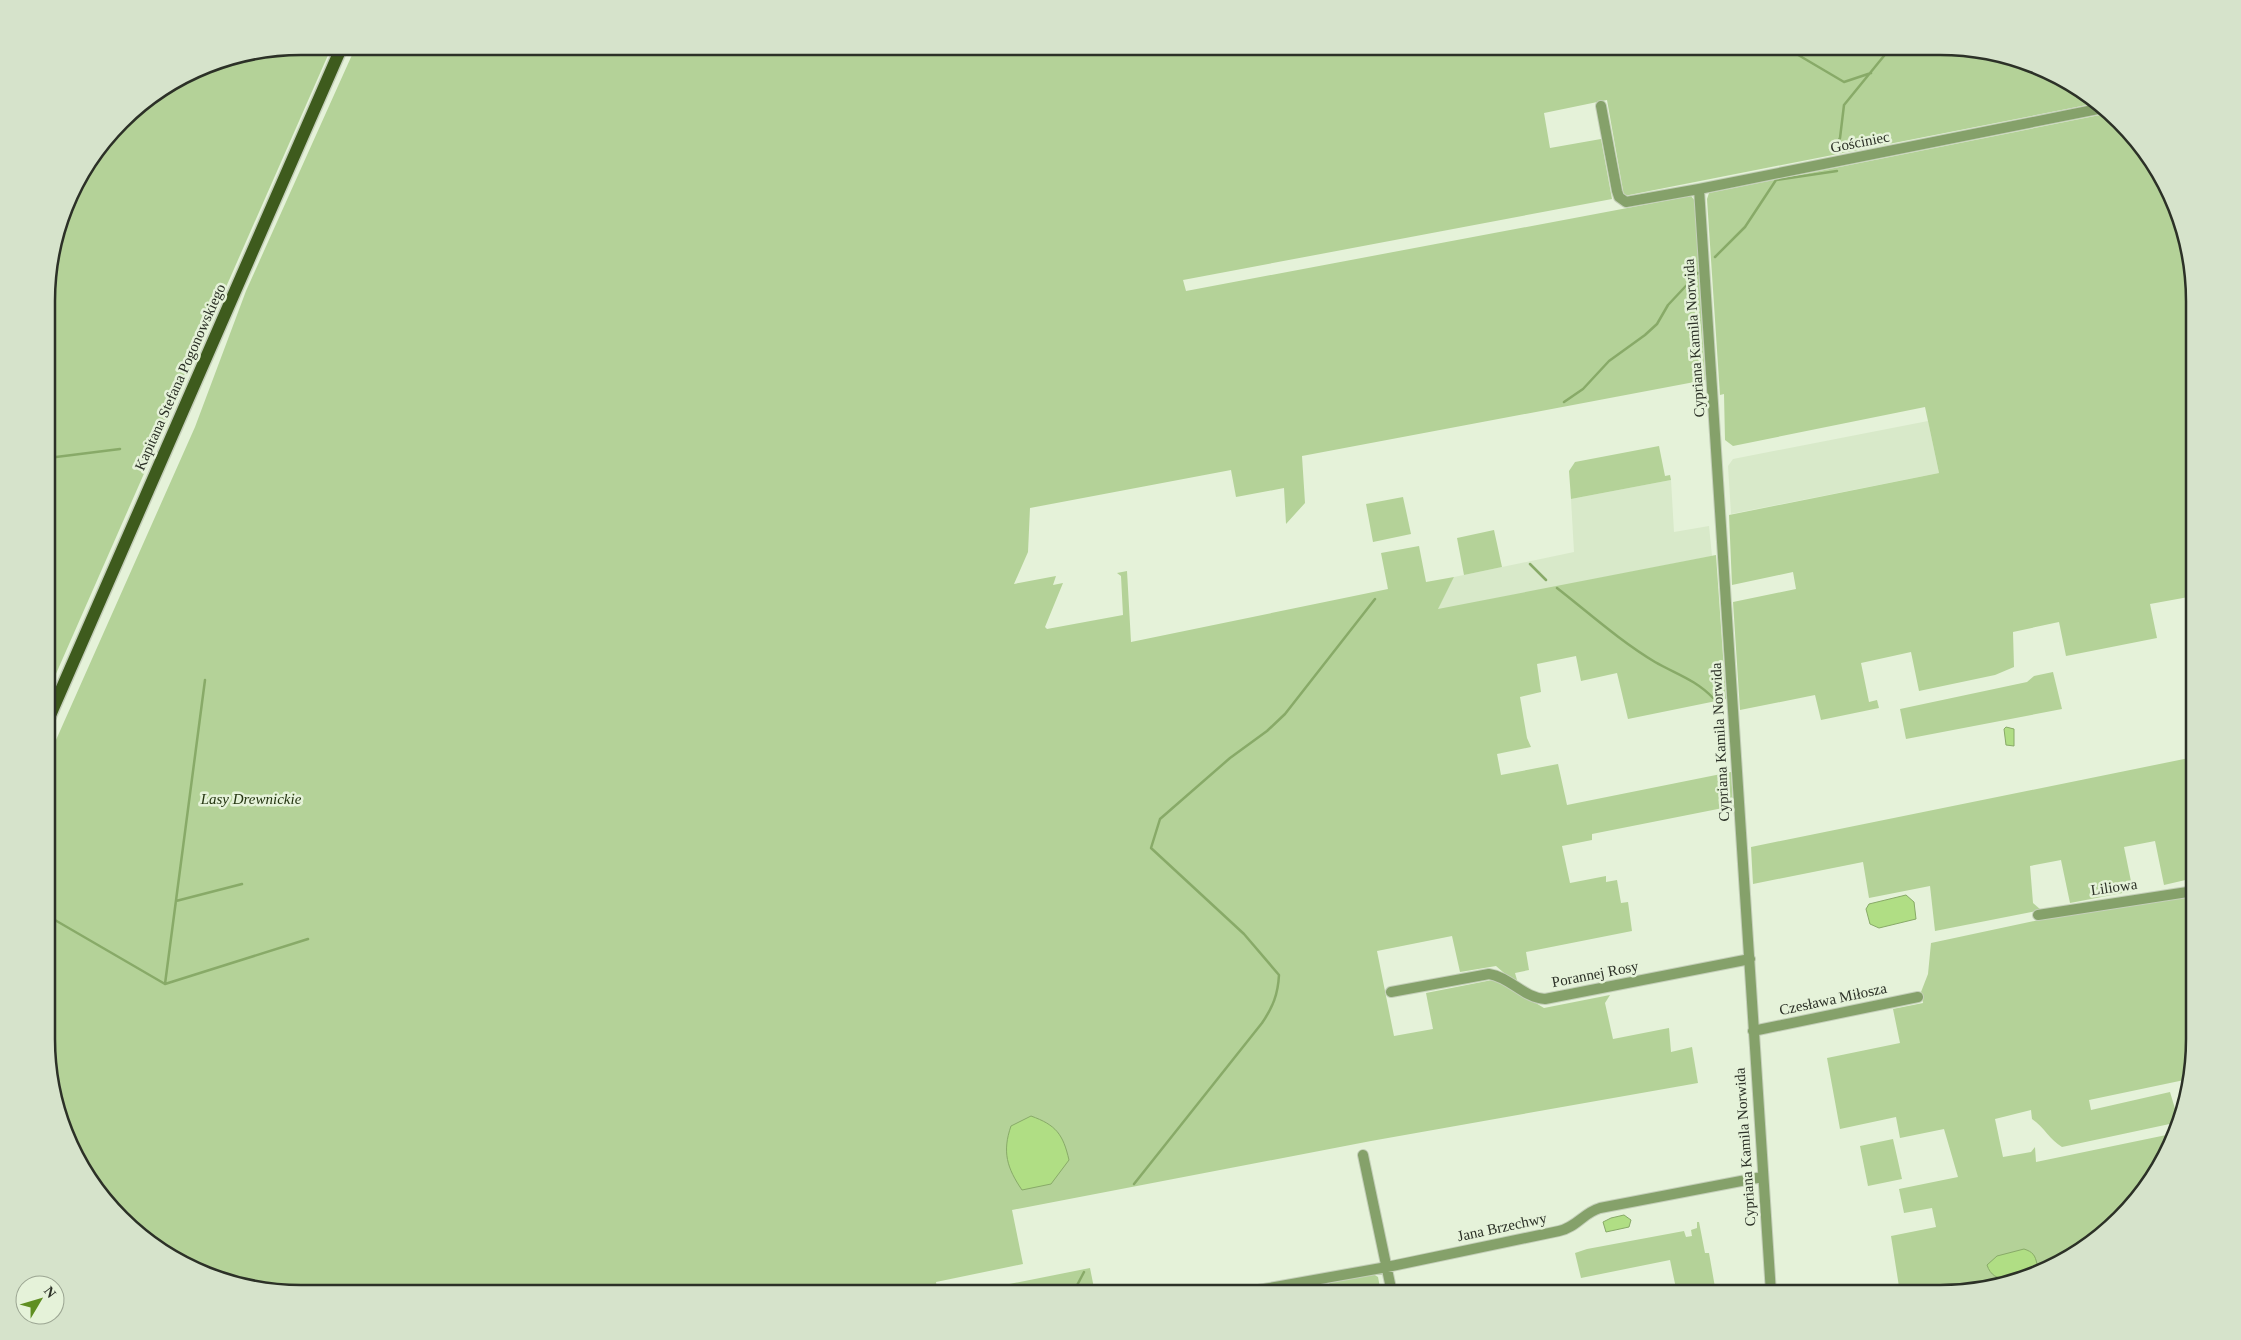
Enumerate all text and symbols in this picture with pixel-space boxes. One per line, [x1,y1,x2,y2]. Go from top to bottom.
street label: Gościniec [1829,128,1891,156]
street label: Cypriana Kamila Norwida [1680,258,1708,418]
street label: Kapitana Stefana Pogonowskiego [132,281,228,473]
street label: Cypriana Kamila Norwida [1708,662,1732,822]
park label: Lasy Drewnickie [200,791,302,807]
street label: Liliowa [2090,876,2139,898]
street label: Porannej Rosy [1550,958,1640,990]
street label: Czesława Miłosza [1778,980,1889,1018]
street label: Cypriana Kamila Norwida [1731,1067,1759,1227]
street label: Jana Brzechwy [1456,1210,1549,1244]
north arrow [15,1275,65,1325]
text: N [41,1284,59,1301]

